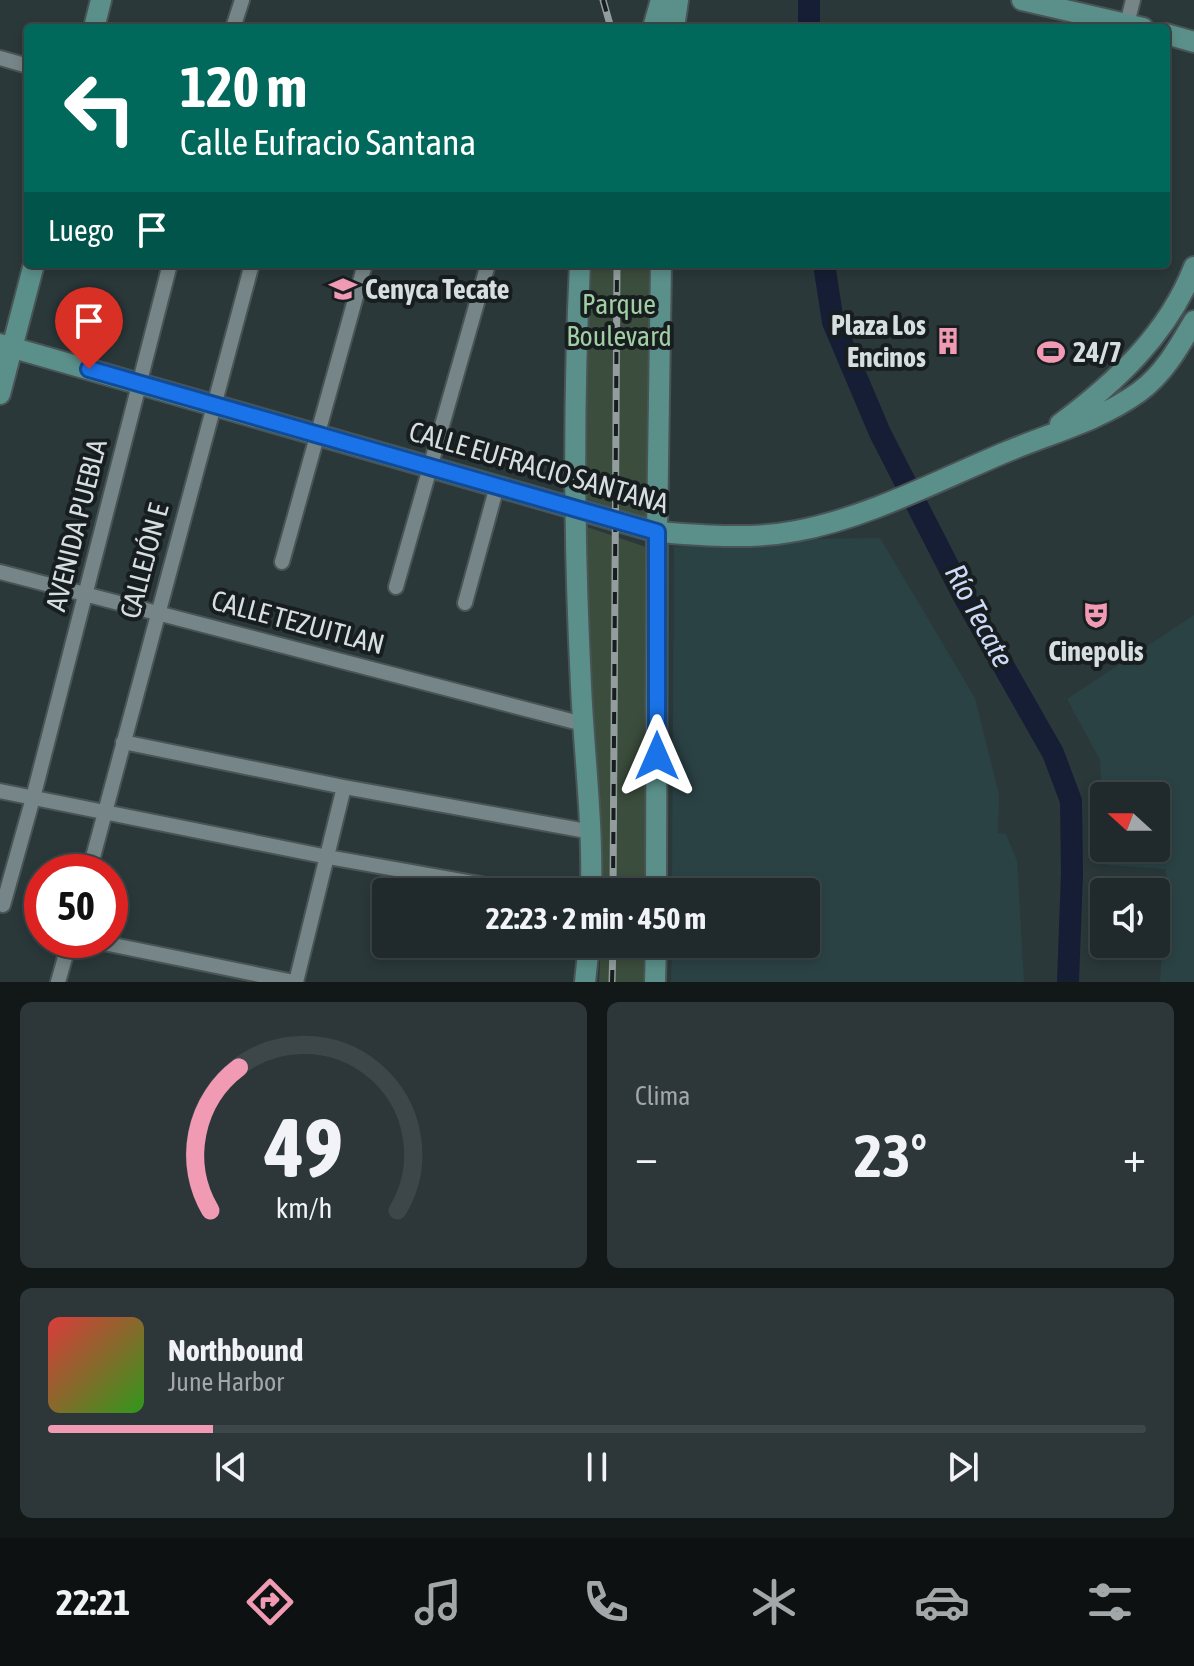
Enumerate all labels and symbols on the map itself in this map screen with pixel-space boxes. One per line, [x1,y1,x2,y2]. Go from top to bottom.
place label: Cenyca Tecate [365,273,509,305]
school or university icon: Cenyca Tecate [328,274,358,304]
pin [55,287,123,369]
park label: Parque Boulevard [566,288,672,352]
place label: Plaza Los Encinos [831,309,926,373]
building icon: Plaza Los Encinos [933,326,963,356]
place label: 24/7 [1073,336,1122,368]
sports icon: 24/7 [1036,337,1066,367]
street label: CALLE EUFRACIO SANTANA [406,415,673,519]
street label: AVENIDA PUEBLA [39,436,113,614]
street label: CALLEJÓN E [113,500,175,622]
water label: Río Tecate [939,558,1021,673]
street label: CALLE TEZUITLAN [208,584,388,660]
theatre icon: Cinepolis [1081,600,1111,630]
place label: Cinepolis [1048,635,1144,667]
position arrow [615,714,699,798]
north arrow [1090,782,1170,862]
speed limit sign: 50 [24,854,128,958]

